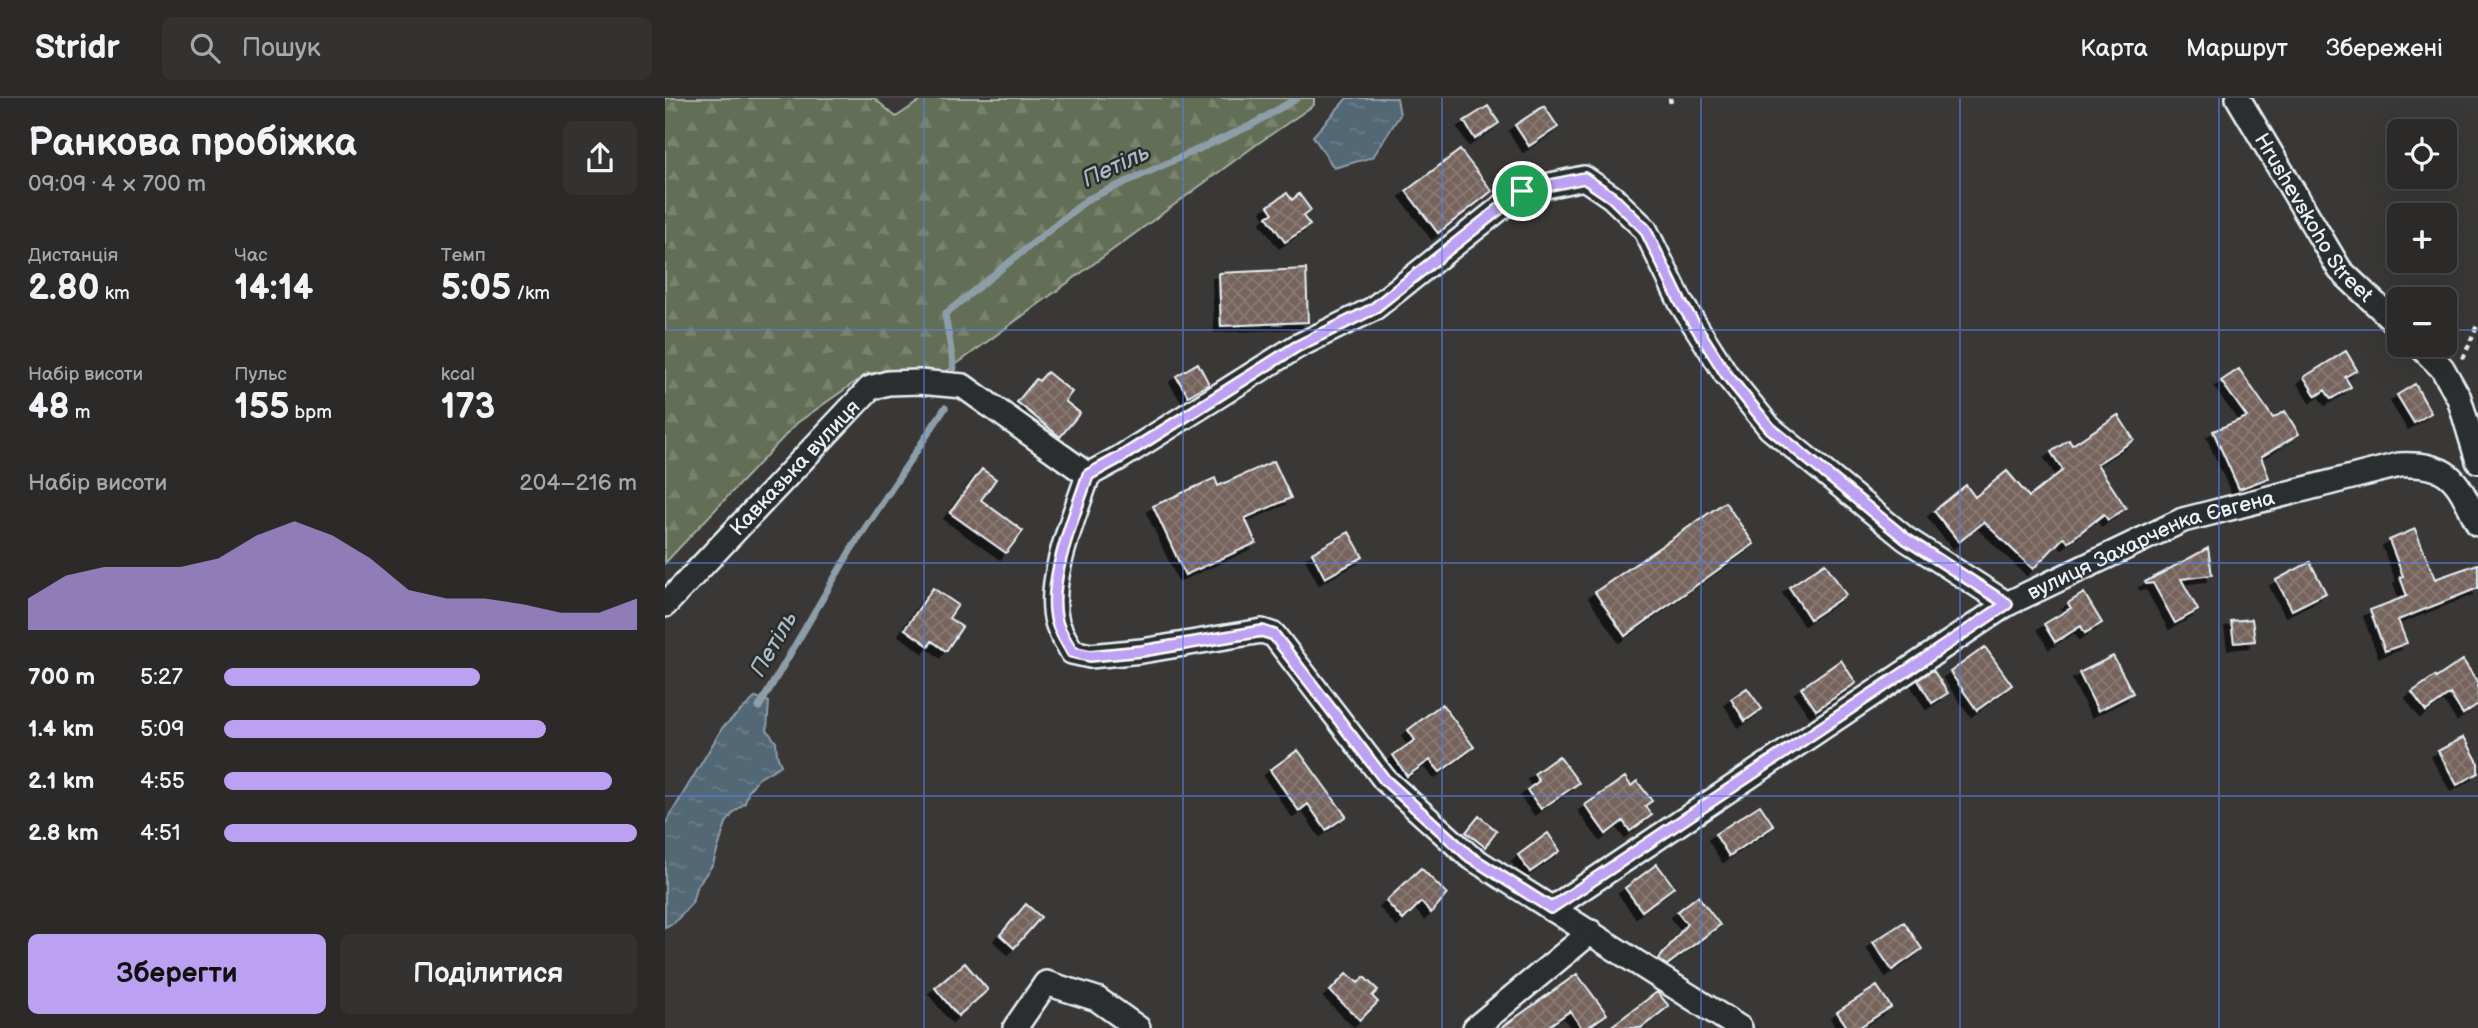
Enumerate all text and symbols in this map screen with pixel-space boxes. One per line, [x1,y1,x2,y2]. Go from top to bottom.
search box [162,17,652,80]
text: Stridr [35,28,120,68]
icon: search [186,29,224,67]
text: Пошук [242,33,321,64]
text: Карта [2080,34,2148,63]
text: Маршрут [2186,34,2288,63]
text: Збережені [2326,34,2443,63]
map controls [2387,119,2457,357]
button: locate [2387,119,2457,189]
text: Ранкова пробіжка [28,121,357,166]
button: share [563,121,637,195]
street label: Hrushevskoho Street [2249,129,2379,308]
water label: Петіль [1078,138,1154,194]
pin [1492,161,1552,221]
text: 09:09 · 4 × 700 m [28,170,206,198]
icon: arrive [1503,172,1541,210]
button: + [2387,203,2457,273]
text: Дистанція [28,244,118,267]
text: Час [234,244,268,267]
text: Темп [441,244,486,267]
text: 2.80 [28,267,100,310]
text: 14:14 [234,267,313,310]
text: 5:05 [441,267,511,310]
text: km [100,282,130,305]
text: /km [511,282,550,305]
button: − [2387,287,2457,357]
text: Набір висоти [28,363,143,386]
text: Пульс [234,363,287,386]
text: kcal [441,363,475,386]
text: 48 [28,386,70,429]
text: 155 [234,386,289,429]
text: 173 [441,386,495,429]
street label: Кавказька вулиця [725,394,865,541]
text: m [70,401,91,424]
text: bpm [289,401,332,424]
text: Набір висоти [28,469,167,497]
text: 204–216 m [519,469,637,497]
street label: вулиця Захарченка Євгена [2023,485,2278,605]
water label: Петіль [744,606,804,682]
text: 700 m [28,663,95,691]
text: 5:27 [140,663,183,691]
text: 1.4 km [28,715,94,743]
text: 5:09 [140,715,185,743]
text: 2.1 km [28,767,94,795]
text: 4:55 [140,767,185,795]
text: 2.8 km [28,819,99,847]
text: 4:51 [140,819,181,847]
button: Зберегти [28,934,326,1014]
button: Поділитися [340,934,637,1014]

